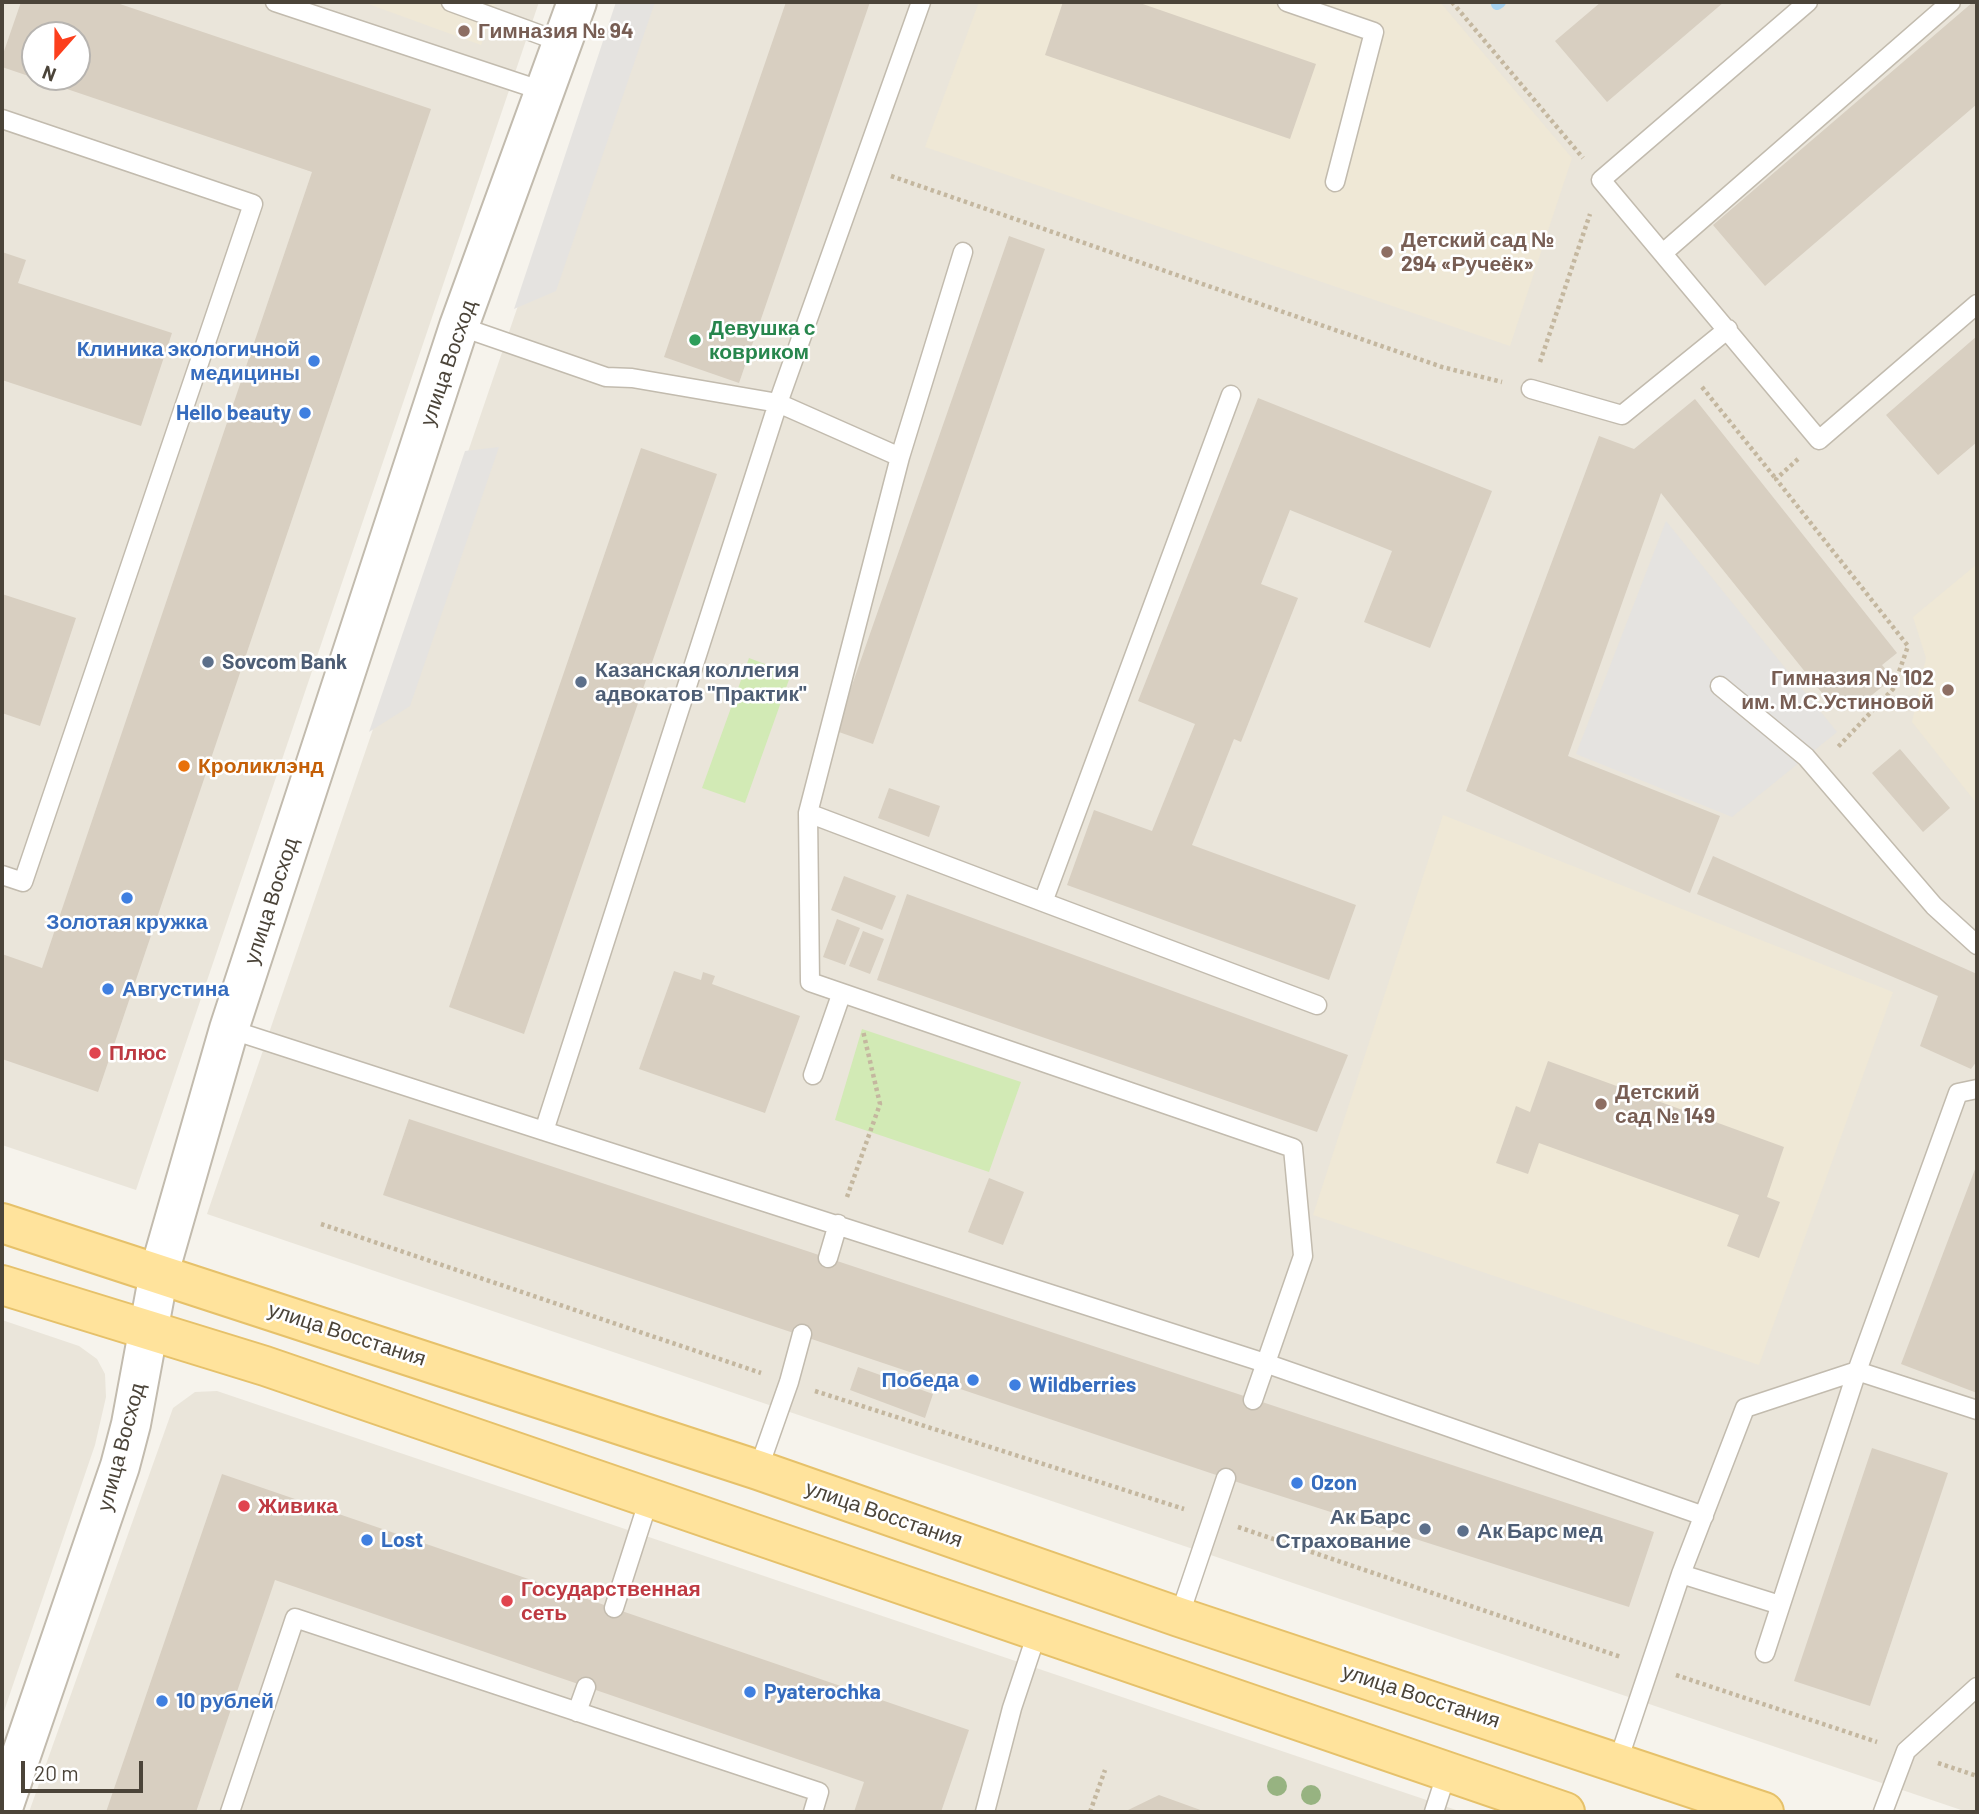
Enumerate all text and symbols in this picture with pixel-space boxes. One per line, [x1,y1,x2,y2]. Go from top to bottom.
place label: Гимназия № 94 [478,18,634,44]
north arrow [21,21,91,91]
marker: Гимназия № 94 [456,23,472,39]
text: N [39,61,59,87]
place label: Детский сад № 294 «Ручеёк» [1401,227,1554,277]
marker: Детский сад № 294 «Ручеёк» [1379,244,1395,260]
street label: улица Восход [415,297,481,429]
place label: Девушка с ковриком [709,315,816,365]
marker: Девушка с ковриком [687,332,703,348]
place label: Клиника экологичной медицины [77,336,300,386]
marker: Клиника экологичной медицины [306,353,322,369]
place label: Hello beauty [176,400,291,426]
marker: Hello beauty [297,405,313,421]
place label: Sovcom Bank [222,649,347,675]
marker: Sovcom Bank [200,654,216,670]
place label: Казанская коллегия адвокатов "Практик" [595,657,806,707]
place label: Гимназия № 102 им. М.С.Устиновой [1741,665,1934,715]
marker: Казанская коллегия адвокатов "Практик" [573,674,589,690]
marker: Гимназия № 102 им. М.С.Устиновой [1940,682,1956,698]
place label: Кроликлэнд [198,753,324,779]
marker: Кроликлэнд [176,758,192,774]
street label: улица Восход [239,834,303,968]
marker: Золотая кружка [119,890,135,906]
place label: Золотая кружка [46,909,208,935]
place label: Августина [122,976,229,1002]
marker: Августина [100,981,116,997]
place label: Плюс [109,1040,167,1066]
marker: Плюс [87,1045,103,1061]
place label: Детский сад № 149 [1615,1079,1715,1129]
marker: Детский сад № 149 [1593,1096,1609,1112]
street label: улица Восстания [265,1297,429,1371]
place label: Победа [881,1367,959,1393]
marker: Победа [965,1372,981,1388]
place label: Wildberries [1029,1372,1136,1398]
marker: Wildberries [1007,1377,1023,1393]
street label: улица Восход [92,1380,150,1514]
place label: Ozon [1311,1470,1357,1496]
street label: улица Восстания [802,1475,966,1553]
marker: Ozon [1289,1475,1305,1491]
place label: Живика [258,1493,338,1519]
marker: Живика [236,1498,252,1514]
place label: Ак Барс Страхование [1275,1504,1411,1554]
place label: Ак Барс мед [1477,1518,1603,1544]
marker: Ак Барс Страхование [1417,1521,1433,1537]
marker: Ак Барс мед [1455,1523,1471,1539]
place label: Lost [381,1527,423,1553]
marker: Lost [359,1532,375,1548]
place label: Государственная сеть [521,1576,701,1626]
marker: Государственная сеть [499,1593,515,1609]
street label: улица Восстания [1339,1659,1503,1733]
place label: Pyaterochka [764,1679,881,1705]
marker: Pyaterochka [742,1684,758,1700]
place label: 10 рублей [176,1688,274,1714]
marker: 10 рублей [154,1693,170,1709]
scale bar [24,1748,147,1792]
text: 20 m [34,1760,79,1785]

